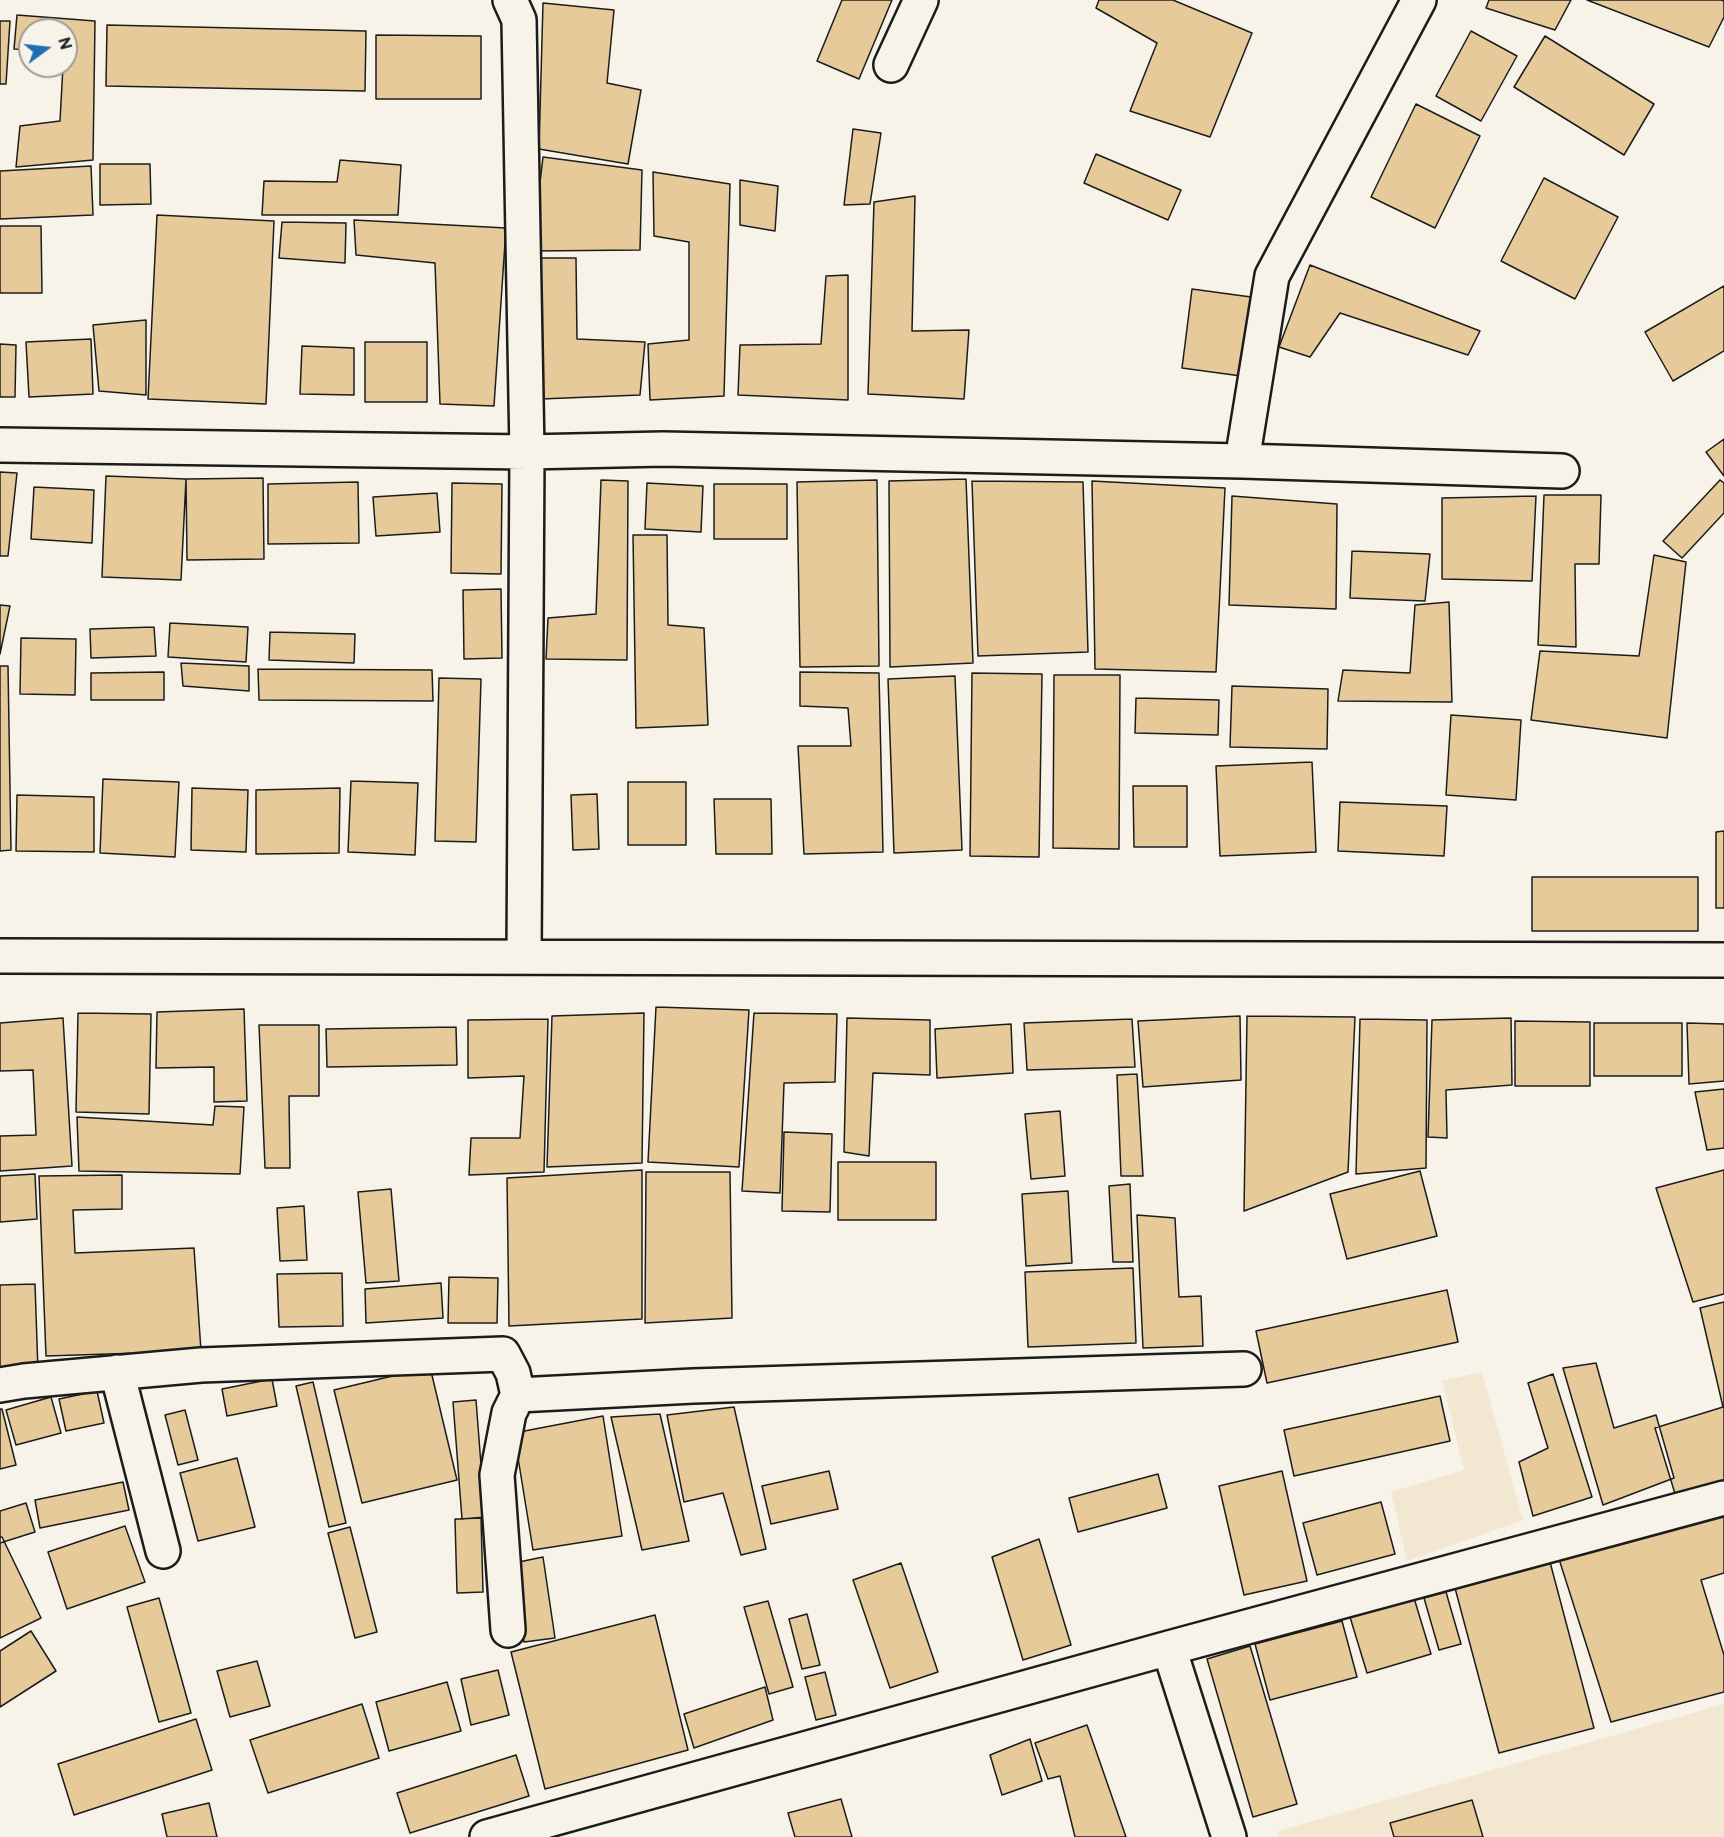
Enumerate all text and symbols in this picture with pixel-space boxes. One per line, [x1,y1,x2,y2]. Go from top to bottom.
north arrow [18,18,78,78]
text: N [53,35,75,52]

